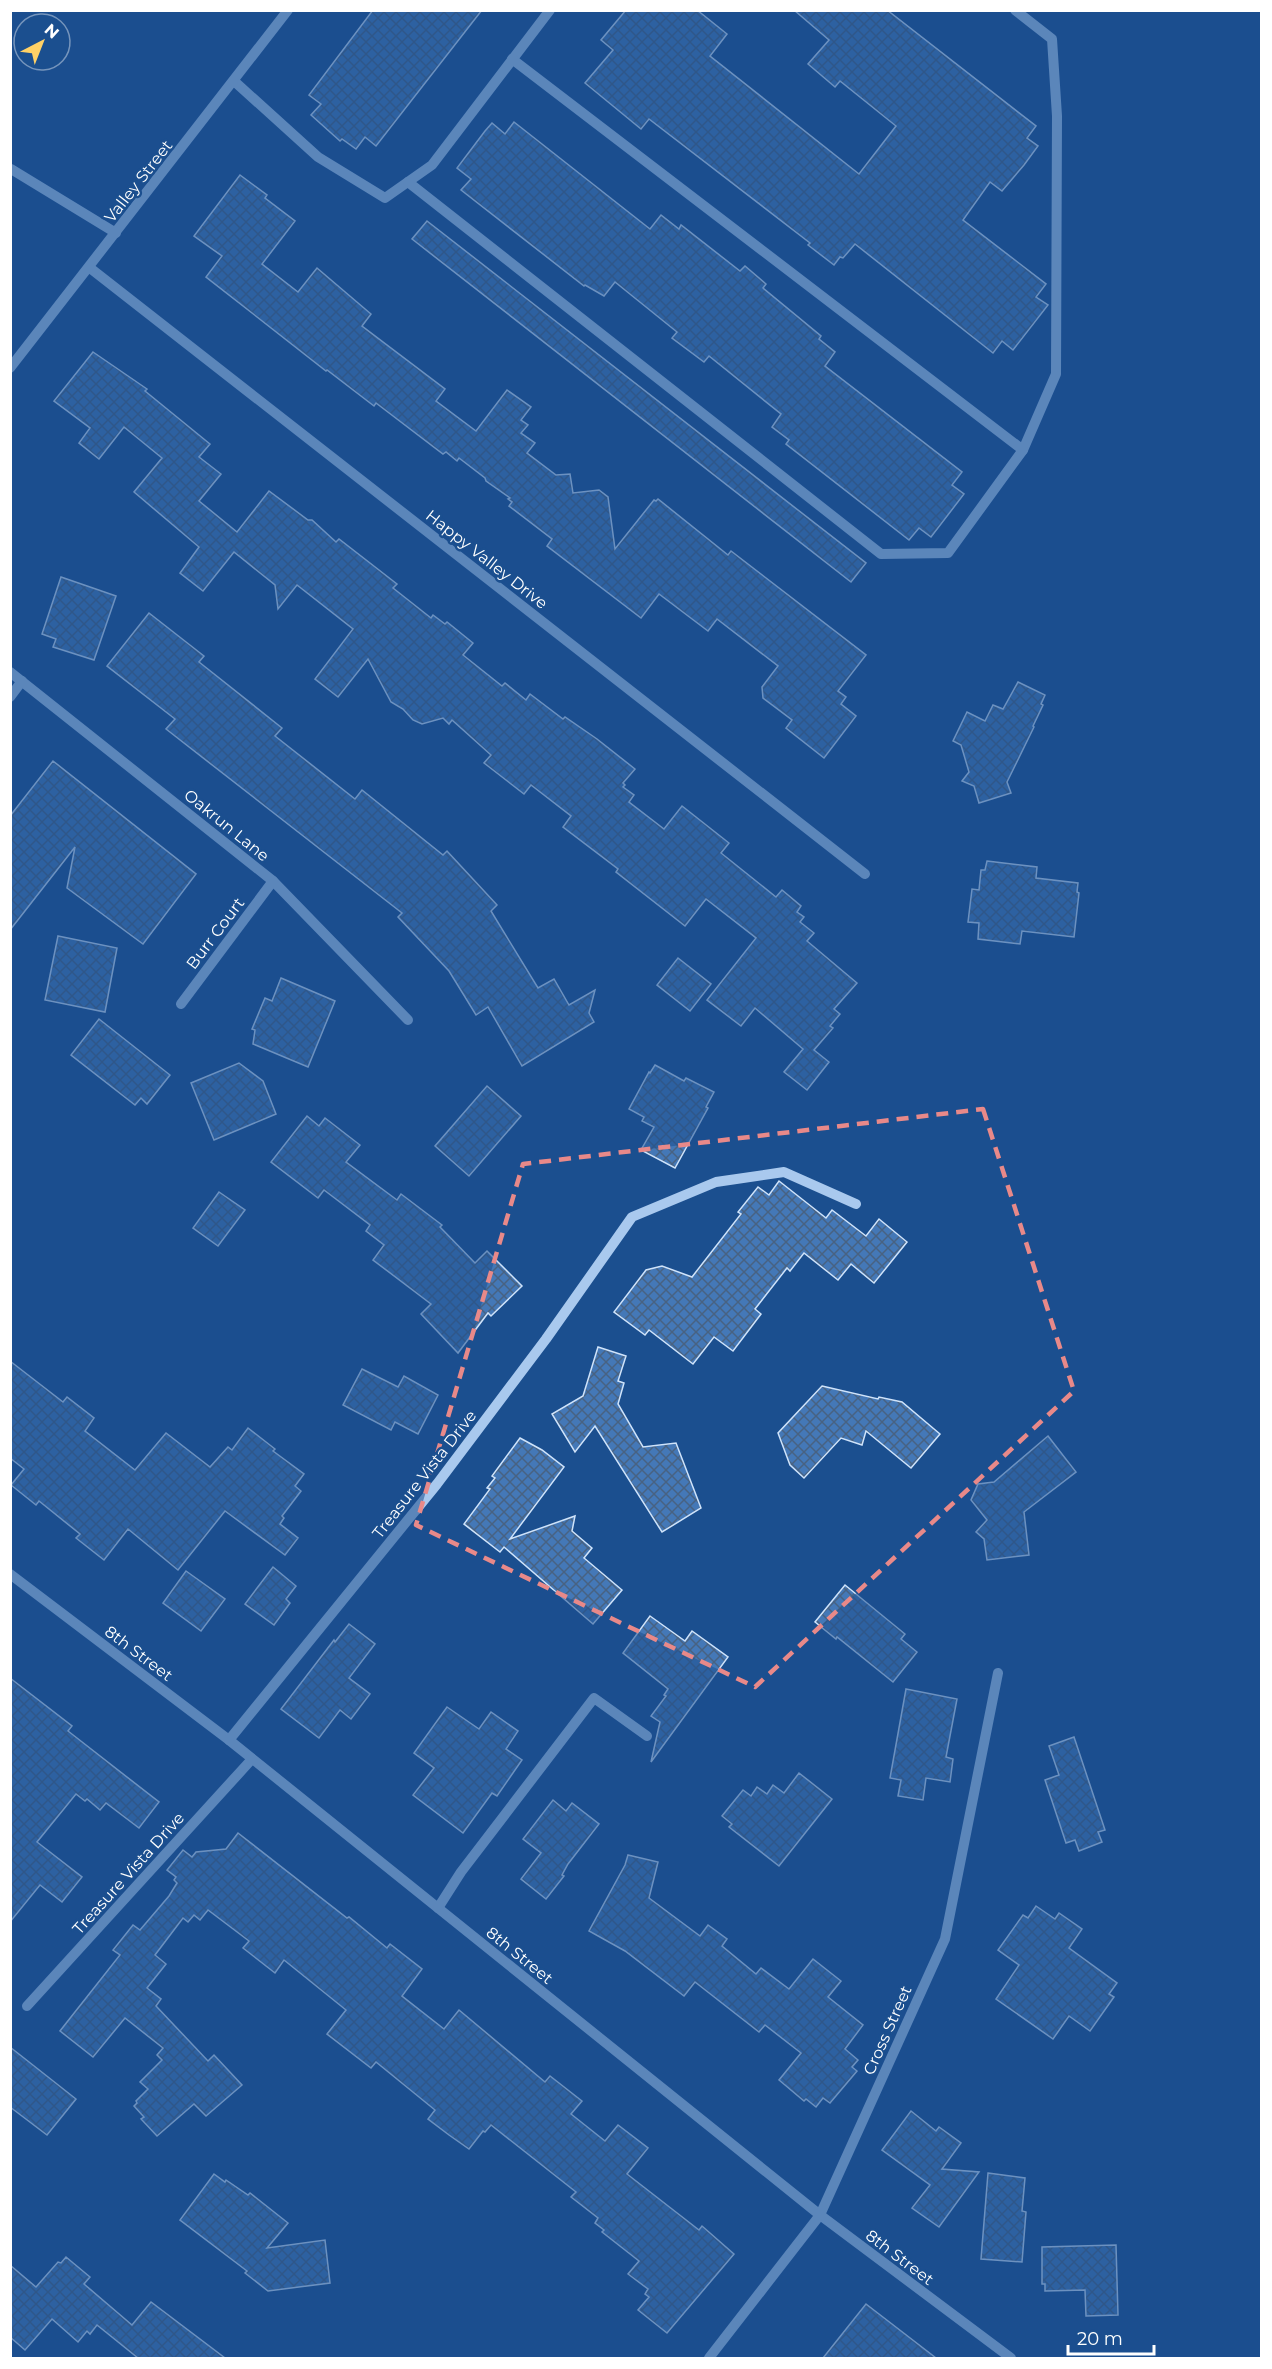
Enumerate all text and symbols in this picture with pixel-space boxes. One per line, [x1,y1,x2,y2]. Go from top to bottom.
north arrow [12,12,72,72]
text: N [41,20,63,43]
street label: Valley Street [100,136,177,226]
street label: Happy Valley Drive [422,506,551,613]
street label: Oakrun Lane [180,785,273,865]
street label: Burr Court [182,893,249,973]
street label: Treasure Vista Drive [368,1406,480,1542]
street label: 8th Street [101,1622,177,1685]
street label: Treasure Vista Drive [69,1808,188,1938]
street label: 8th Street [483,1923,557,1988]
street label: Cross Street [859,1982,916,2078]
street label: 8th Street [862,2226,938,2289]
scale bar [1068,2318,1154,2356]
text: 20 m [1077,2328,1123,2350]

